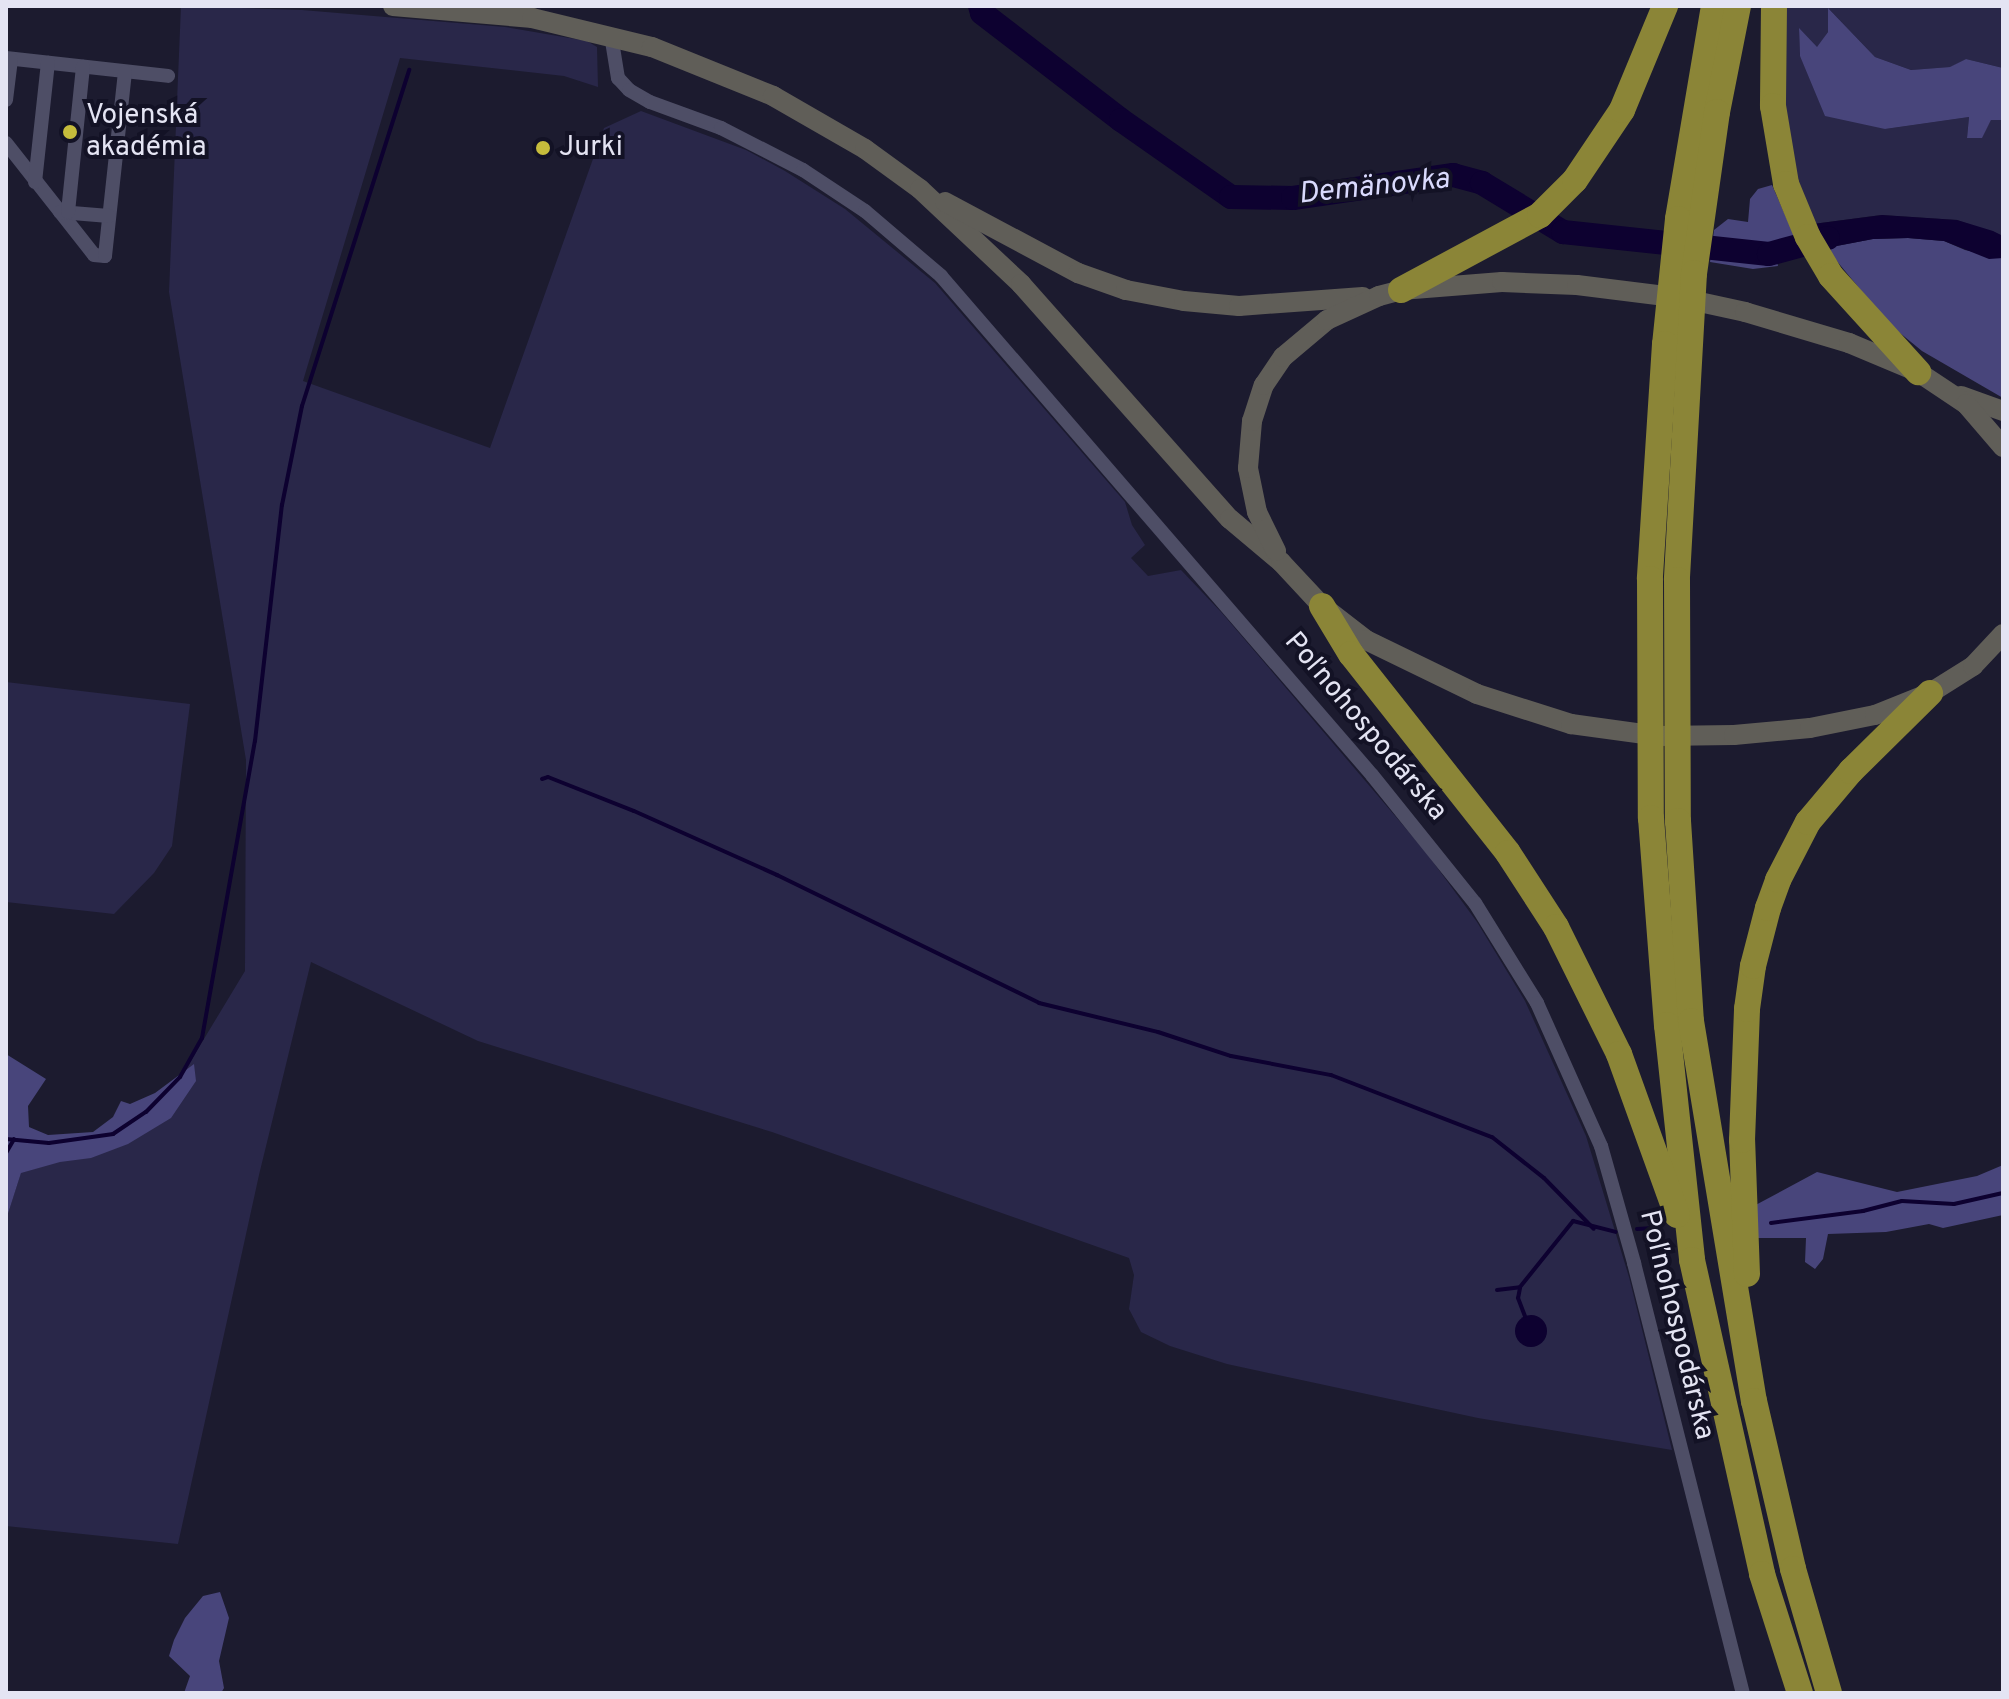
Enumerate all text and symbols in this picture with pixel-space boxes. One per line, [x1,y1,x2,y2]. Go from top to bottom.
place label: Vojenská akadémia [86,99,206,165]
marker: Vojenská akadémia [61,123,79,141]
place label: Jurki [559,131,623,165]
marker: Jurki [534,139,552,157]
water label: Demänovka [1297,162,1451,214]
street label: Poľnohospodárska [1276,626,1454,828]
street label: Poľnohospodárska [1631,1207,1721,1443]

